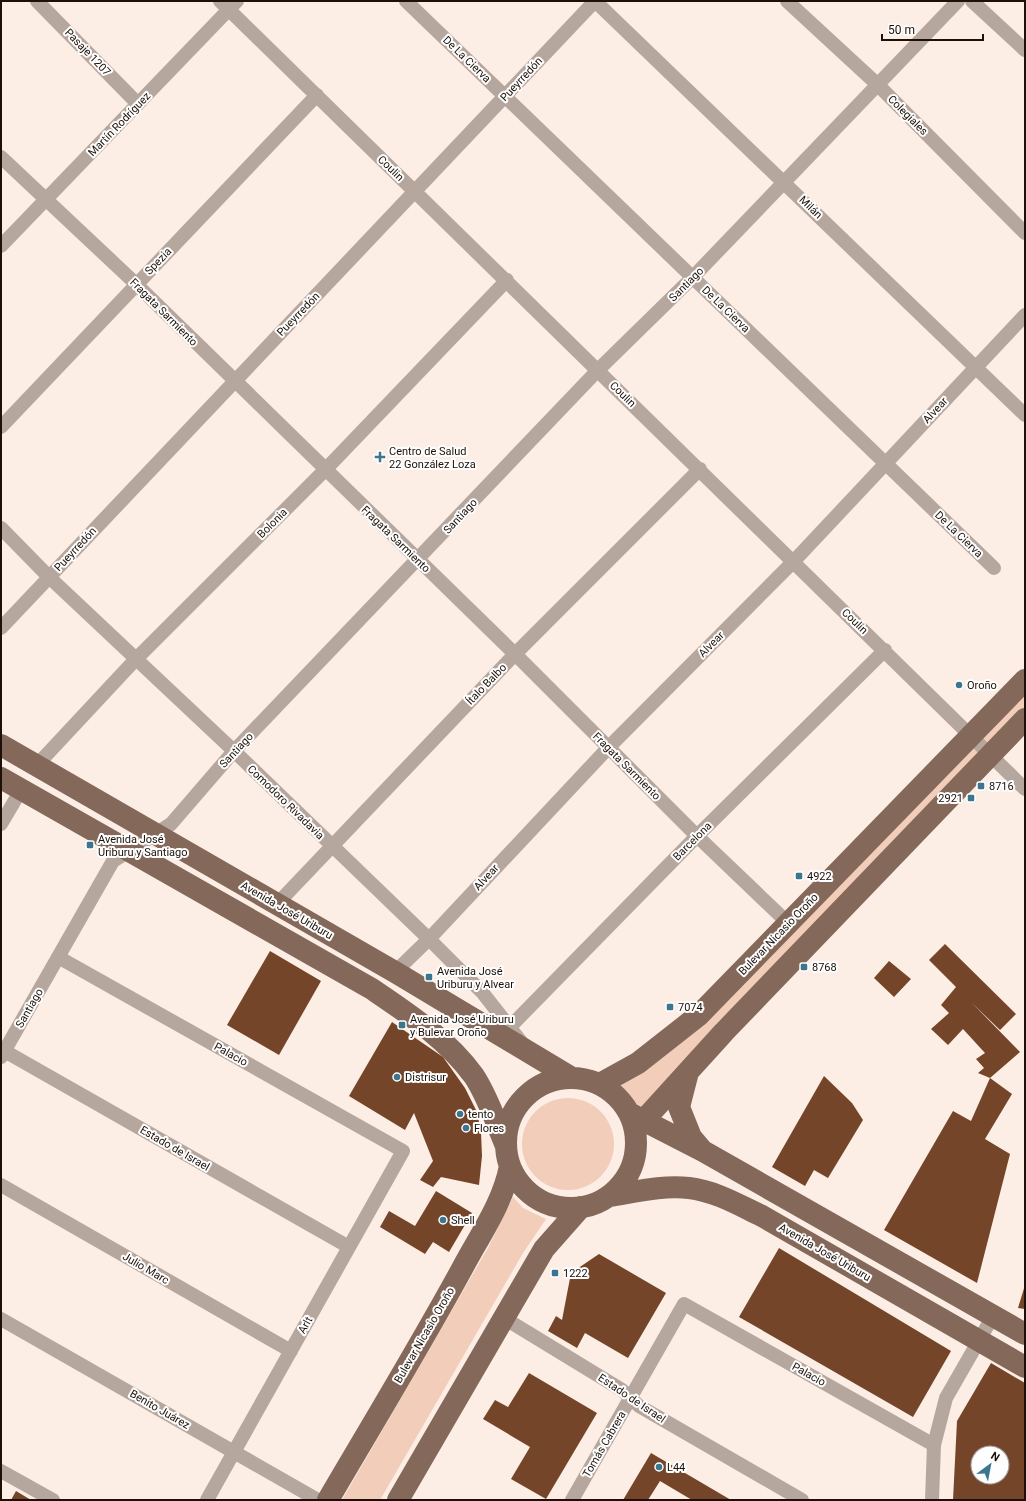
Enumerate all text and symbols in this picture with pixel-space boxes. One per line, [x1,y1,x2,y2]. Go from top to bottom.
scale bar [882,16,983,42]
text: 50 m [888,23,915,37]
street label: Pasaje 1207 [62,26,113,79]
street label: De La Cierva [440,33,493,85]
street label: Pueyrredón [498,55,545,104]
street label: Martín Rodríguez [86,89,154,159]
street label: Colegiales [885,93,930,138]
street label: Coulin [375,153,406,184]
street label: Milán [796,193,825,221]
street label: Spezia [142,245,174,278]
street label: Santiago [666,264,706,304]
street label: Fragata Sarmiento [127,276,200,349]
street label: De La Cierva [699,283,752,335]
street label: Pueyrredón [274,290,322,339]
street label: Coulin [607,379,638,410]
street label: Alvear [920,395,951,426]
place label: Centro de Salud 22 González Loza [389,445,476,471]
marker: Centro de Salud 22 González Loza [374,451,386,463]
street label: Santiago [441,496,480,537]
street label: Fragata Sarmiento [359,503,433,575]
street label: Bolonia [255,506,290,541]
street label: De La Cierva [932,508,985,560]
street label: Pueyrredón [52,525,99,574]
street label: Coulin [839,606,870,637]
street label: Alvear [696,629,727,660]
street label: Ítalo Balbo [464,661,509,708]
place label: Oroño [967,679,997,692]
marker: Oroño [954,680,964,690]
street label: Santiago [217,730,256,771]
street label: Fragata Sarmiento [590,730,663,803]
street label: Comodoro Rivadavia [245,763,327,842]
place label: 8716 [989,780,1014,793]
marker: 8716 [976,781,986,791]
place label: 2921 [938,792,963,805]
marker: 2921 [966,793,976,803]
street label: Barcelona [670,819,714,863]
place label: Avenida José Uriburu y Santiago [98,833,188,859]
marker: Avenida José Uriburu y Santiago [85,840,95,850]
street label: Alvear [471,862,502,893]
place label: 4922 [807,870,832,883]
marker: 4922 [794,871,804,881]
street label: Avenida José Uriburu [239,879,335,942]
street label: Bulevar Nicasio Oroño [736,891,821,978]
place label: 8768 [812,961,837,974]
marker: 8768 [799,962,809,972]
place label: Avenida José Uriburu y Alvear [437,965,514,991]
marker: Avenida José Uriburu y Alvear [424,972,434,982]
street label: Santiago [13,986,46,1030]
place label: 7074 [678,1001,703,1014]
marker: 7074 [665,1002,675,1012]
place label: Avenida José Uriburu y Bulevar Oroño [410,1013,514,1039]
marker: Avenida José Uriburu y Bulevar Oroño [397,1020,407,1030]
street label: Palacio [212,1040,250,1069]
place label: Distrisur [405,1071,446,1084]
marker: Distrisur [392,1072,402,1082]
place label: tento [468,1108,493,1121]
marker: tento [455,1109,465,1119]
place label: Flores [474,1122,504,1135]
street label: Estado de Israel [138,1123,212,1174]
marker: Flores [461,1123,471,1133]
place label: Shell [451,1214,475,1227]
marker: Shell [438,1215,448,1225]
street label: Avenida José Uriburu [777,1221,873,1284]
street label: Julio Marc [120,1250,171,1287]
place label: 1222 [563,1267,588,1280]
marker: 1222 [550,1268,560,1278]
street label: Bulevar Nicasio Oroño [392,1285,457,1385]
street label: Arlt [296,1314,315,1336]
street label: Palacio [790,1360,828,1389]
street label: Estado de Israel [596,1371,668,1426]
street label: Benito Juárez [128,1387,192,1432]
street label: Tomás Cabrera [580,1409,629,1480]
north arrow [970,1445,1010,1485]
text: N [988,1449,1002,1465]
place label: L44 [667,1461,685,1474]
marker: L44 [654,1462,664,1472]

